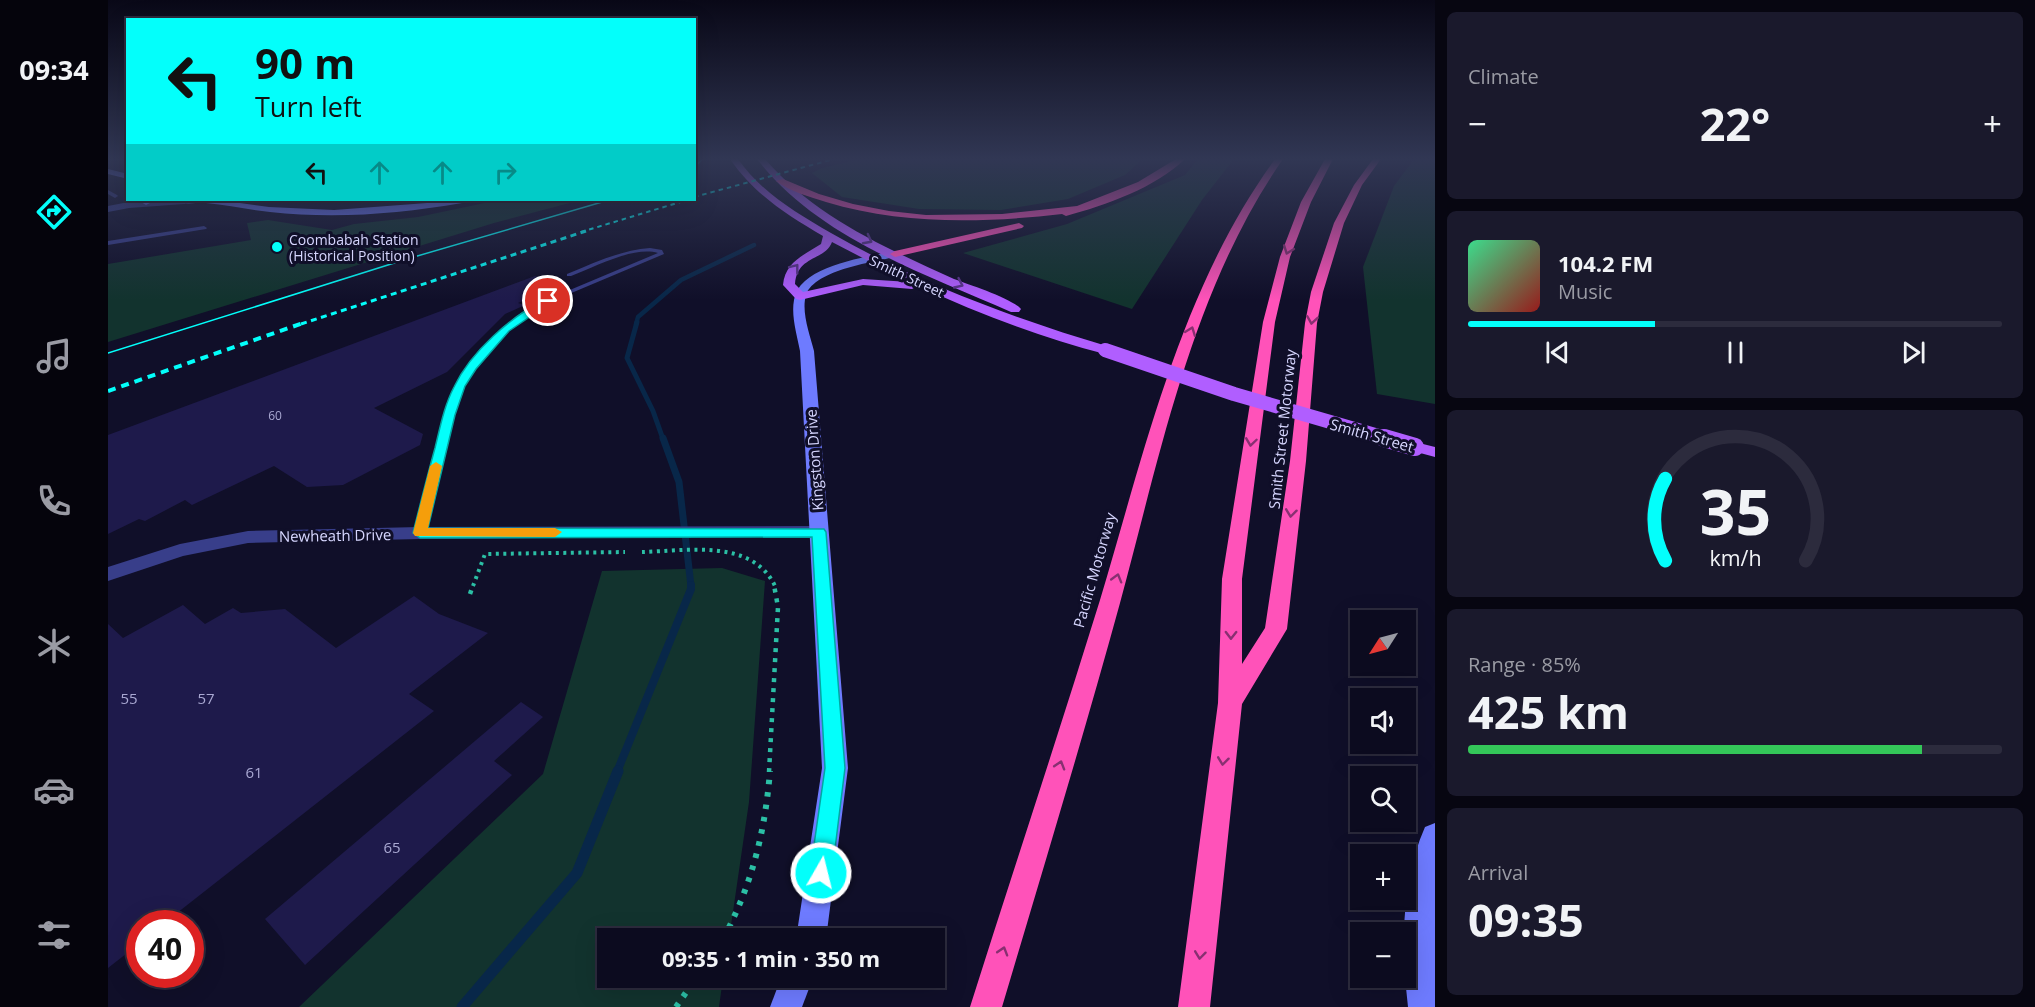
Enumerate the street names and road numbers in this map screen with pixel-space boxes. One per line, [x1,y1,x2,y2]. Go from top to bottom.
street label: Smith Street [867,250,947,302]
street label: Smith Street Motorway [1264,348,1300,510]
street label: Kingston Drive [800,409,828,511]
street label: Smith Street [1328,414,1416,456]
street label: Pacific Motorway [1068,510,1120,630]
street label: Newheath Drive [279,524,391,546]

